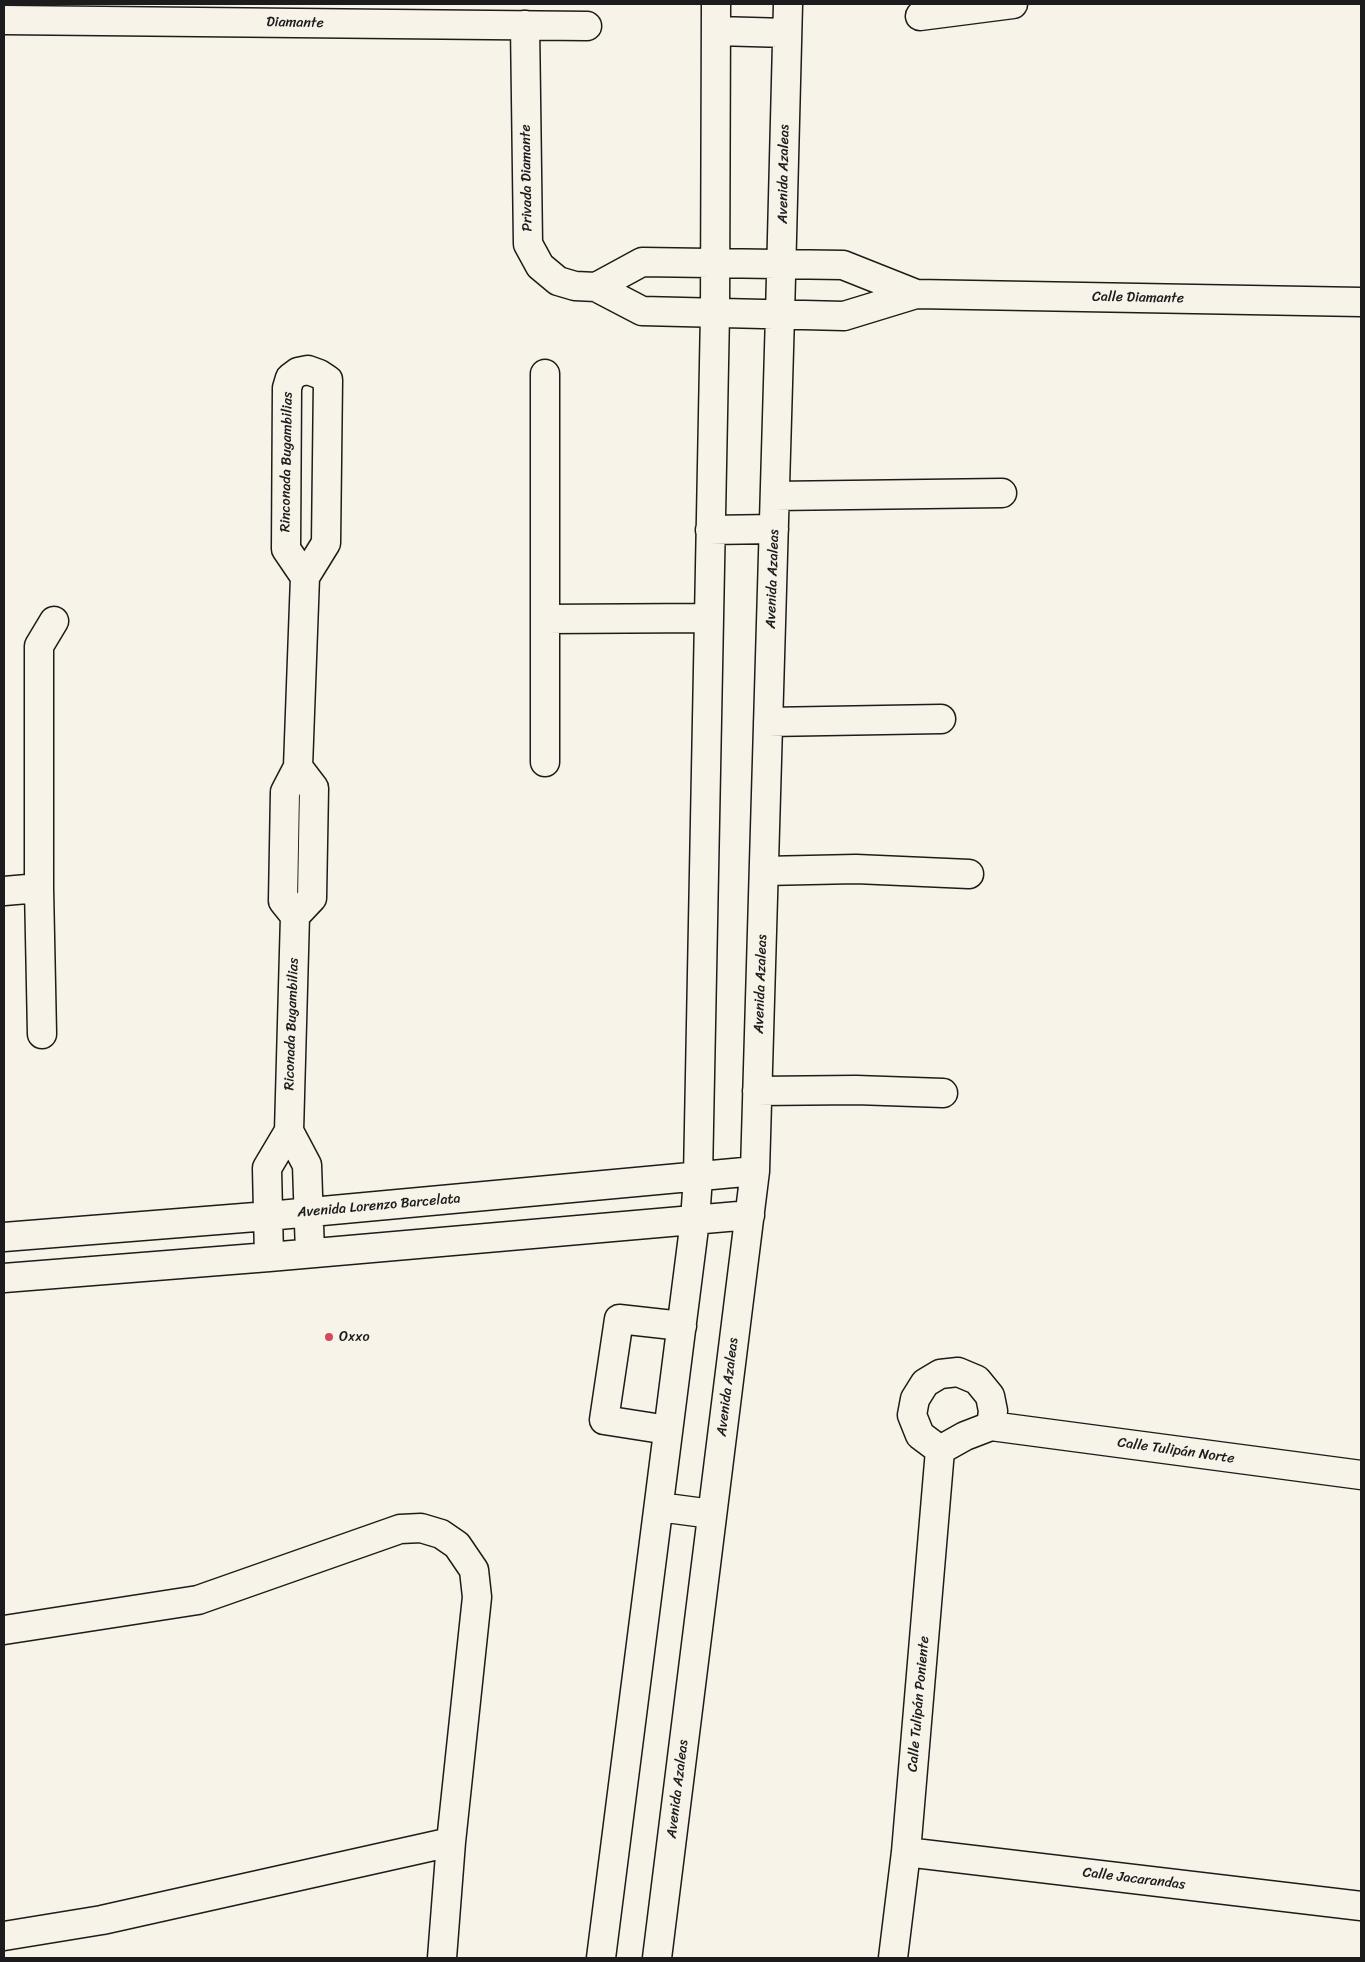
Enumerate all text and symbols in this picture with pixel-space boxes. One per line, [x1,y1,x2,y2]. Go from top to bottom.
street label: Diamante [266,14,324,32]
street label: Privada Diamante [518,124,536,232]
street label: Avenida Azaleas [775,124,793,224]
street label: Calle Diamante [1092,289,1184,307]
street label: Rinconada Bugambilias [277,392,297,532]
street label: Avenida Azaleas [763,529,783,629]
street label: Avenida Azaleas [751,934,771,1034]
street label: Riconada Bugambilias [281,957,303,1091]
street label: Avenida Lorenzo Barcelata [297,1191,461,1221]
place label: Oxxo [339,1329,369,1345]
marker: Oxxo [323,1331,335,1343]
street label: Avenida Azaleas [714,1337,742,1437]
street label: Calle Tulipán Norte [1116,1434,1236,1468]
street label: Calle Tulipán Poniente [905,1635,933,1773]
street label: Avenida Azaleas [664,1739,692,1839]
street label: Calle Jacarandas [1082,1864,1186,1894]

